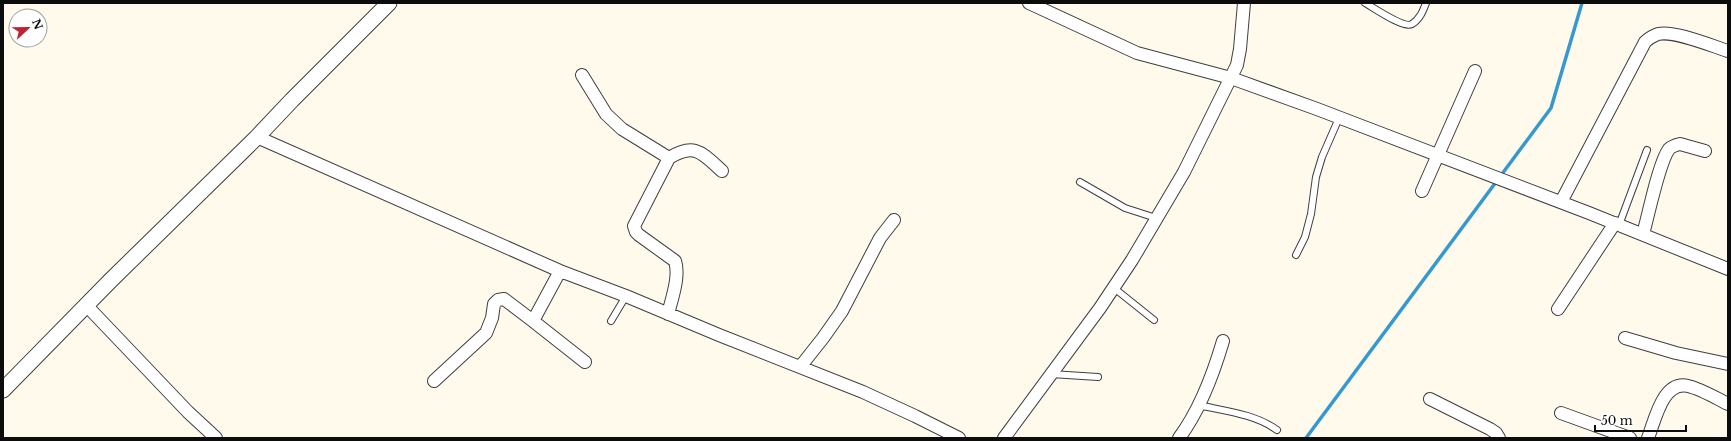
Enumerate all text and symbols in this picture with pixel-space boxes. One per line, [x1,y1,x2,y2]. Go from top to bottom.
north arrow [8,8,48,48]
text: N [29,17,46,32]
scale bar [1595,407,1686,433]
text: 50 m [1601,413,1633,428]

